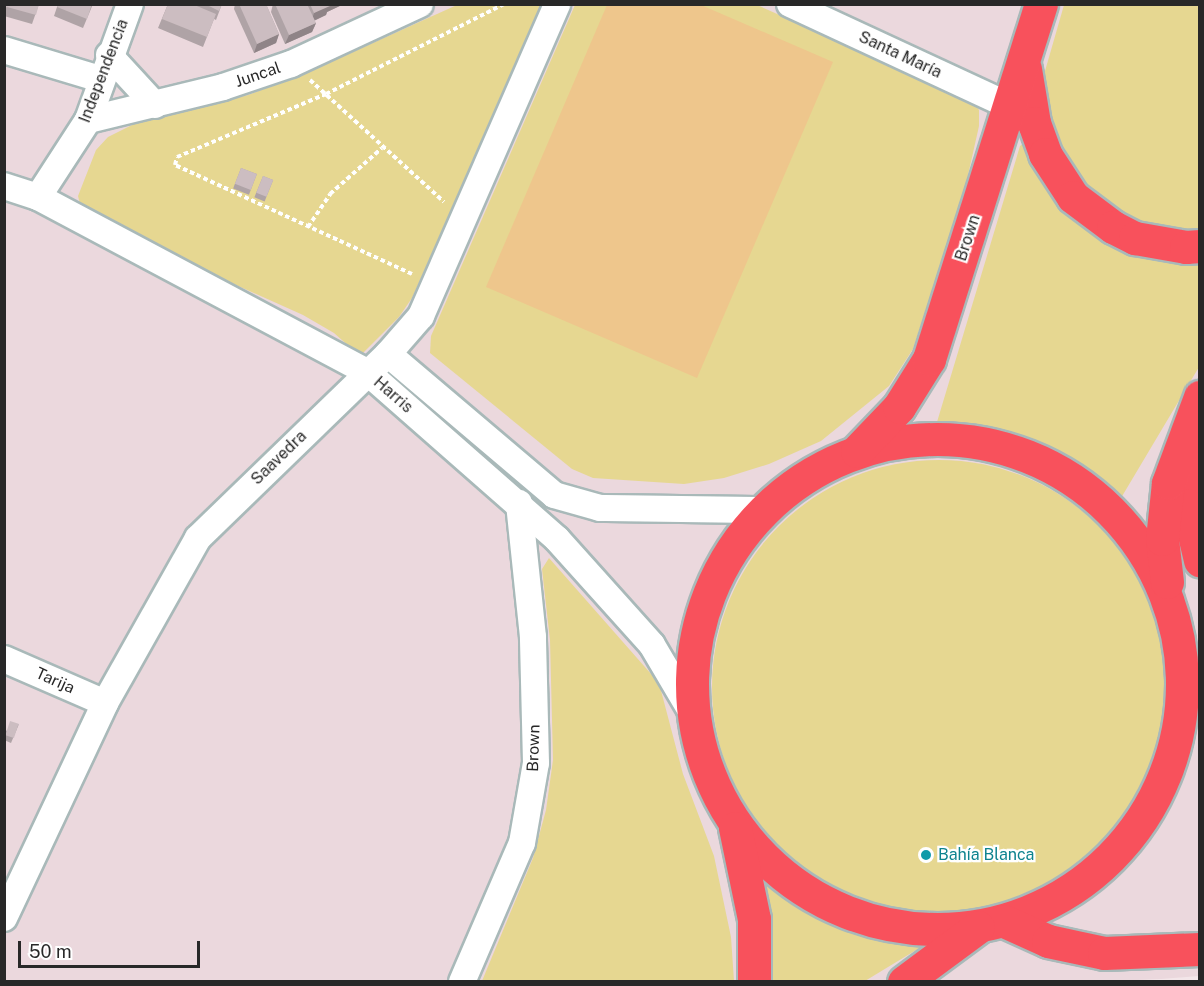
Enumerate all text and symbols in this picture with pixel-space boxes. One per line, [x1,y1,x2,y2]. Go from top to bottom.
street label: Independencia [75,16,133,126]
street label: Santa María [856,27,944,83]
street label: Juncal [233,58,283,92]
street label: Brown [952,212,984,264]
street label: Harris [369,373,417,417]
street label: Saavedra [247,427,311,489]
street label: Tarija [33,664,77,698]
street label: Brown [524,724,544,772]
place label: Bahía Blanca [938,845,1034,865]
marker: Bahía Blanca [919,848,933,862]
scale bar [21,929,202,967]
text: 50 m [29,941,72,962]

